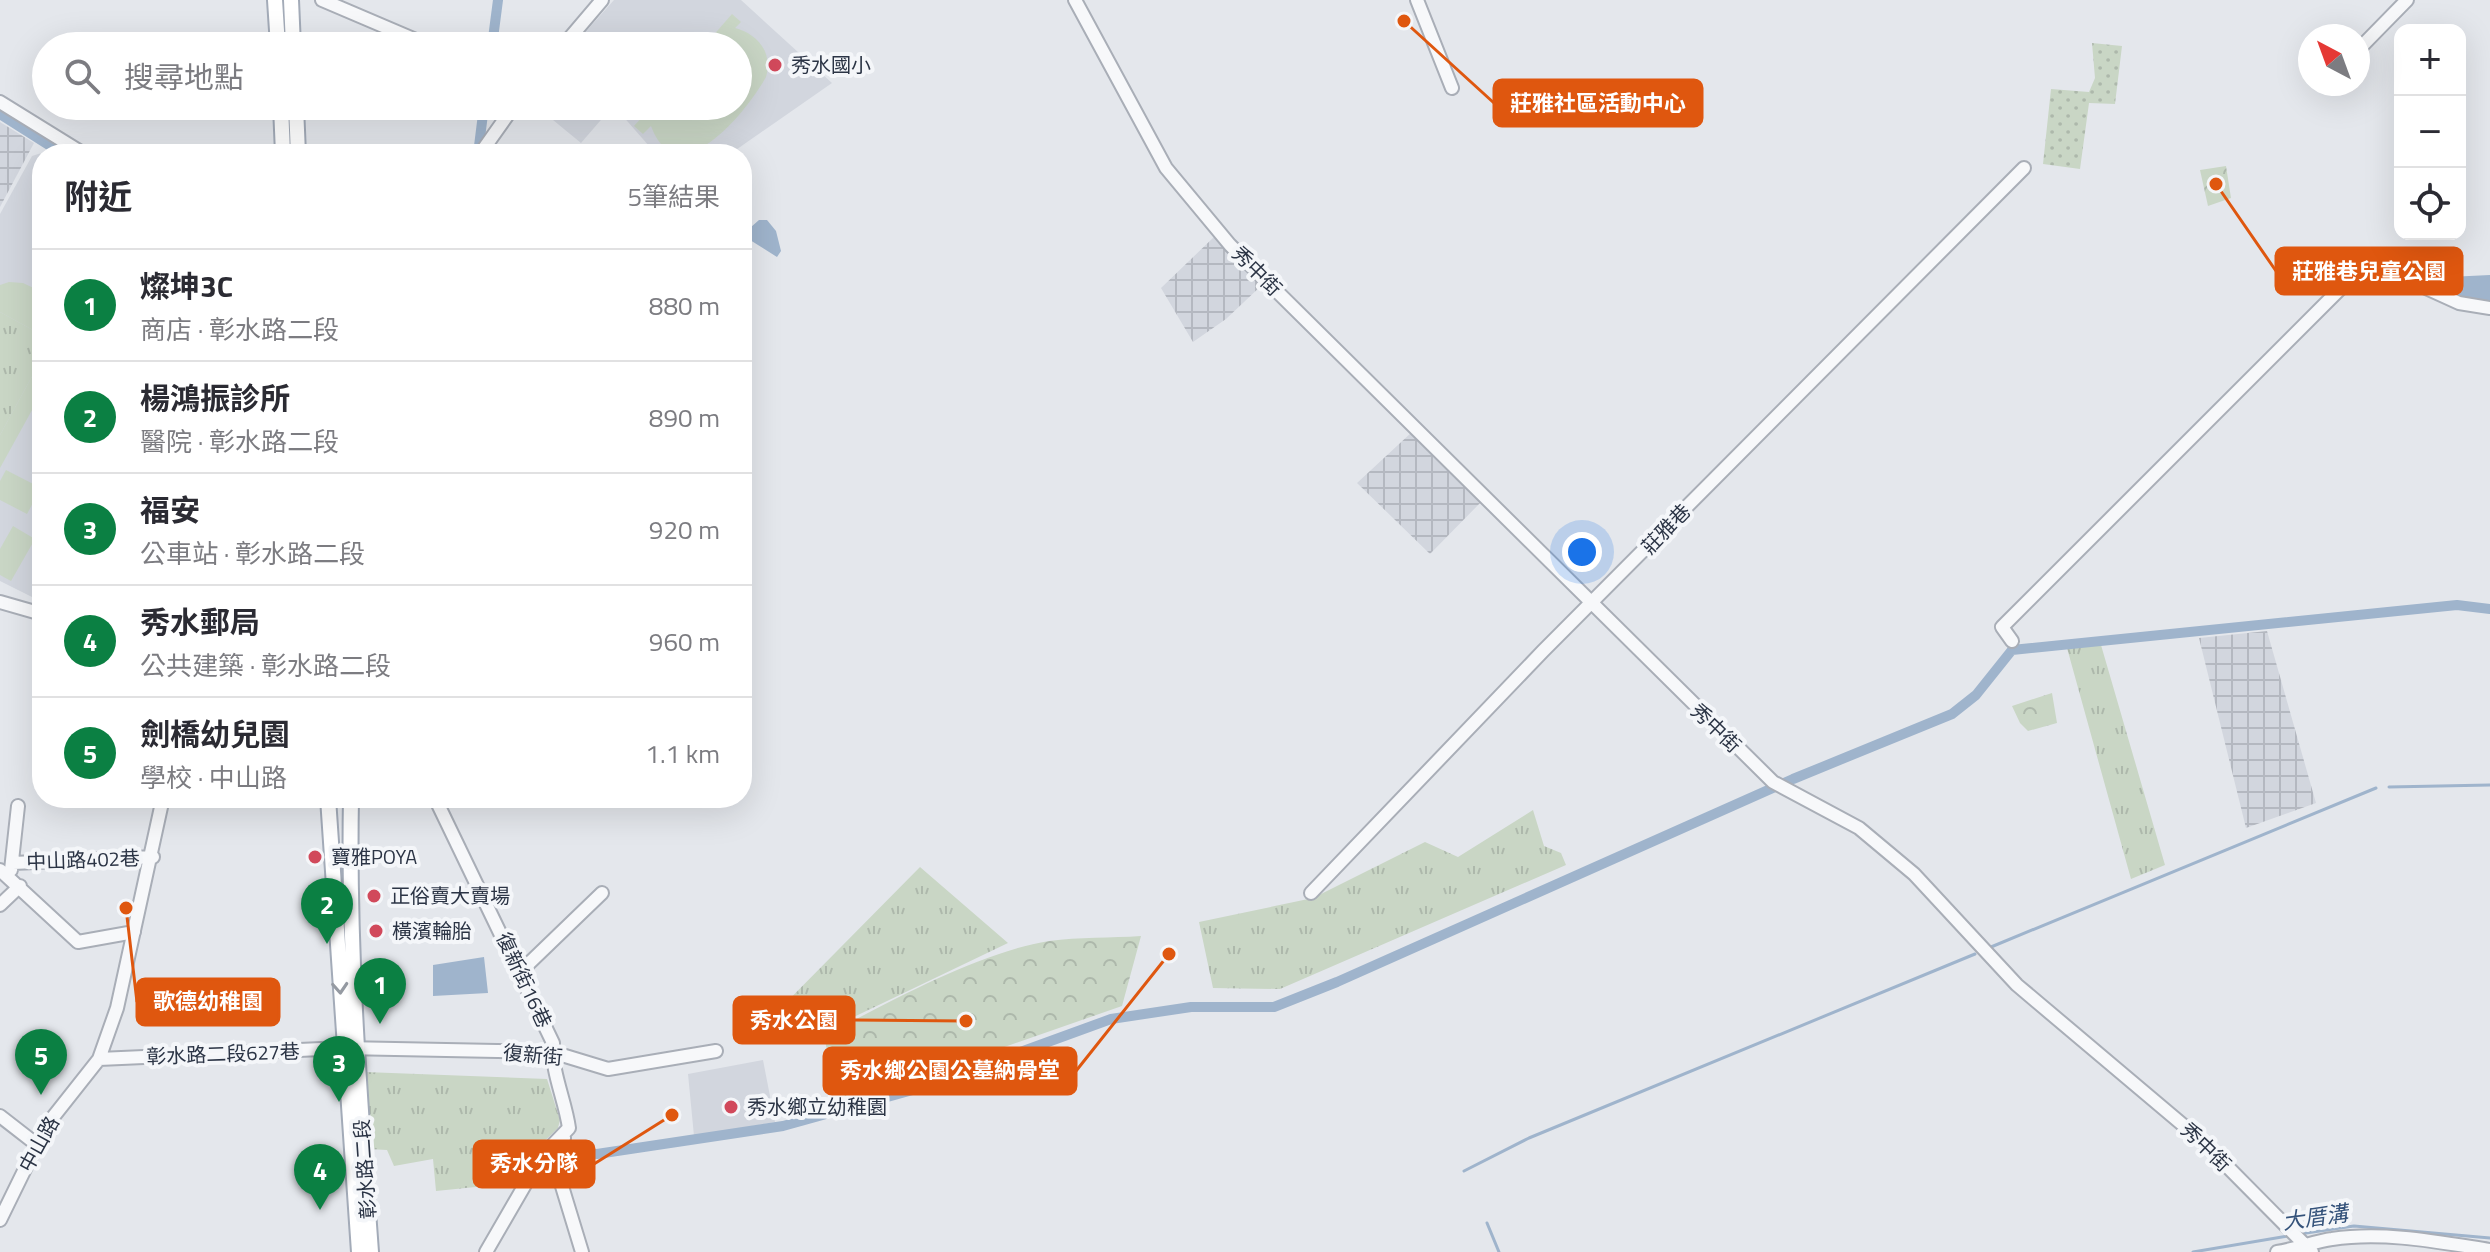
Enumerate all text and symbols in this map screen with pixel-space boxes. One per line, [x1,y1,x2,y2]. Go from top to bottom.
north arrow [2298,24,2370,96]
map controls [2394,24,2466,240]
button: + [2394,24,2466,96]
search box [32,32,752,120]
place label: 秀水國小 [791,49,871,80]
icon: search [60,54,104,98]
text: 搜尋地點 [124,54,244,100]
marker: 秀水國小 [766,56,784,74]
callout: 莊雅社區活動中心 [1494,80,1702,126]
text: 莊雅社區活動中心 [1510,86,1686,120]
button: − [2394,96,2466,168]
button: locate [2394,168,2466,240]
text: 附近 [64,170,132,222]
text: 5筆結果 [627,177,720,216]
street label: 秀中街 [1225,238,1290,303]
callout: 莊雅巷兒童公園 [2276,248,2462,294]
text: 莊雅巷兒童公園 [2292,254,2446,288]
text: 燦坤3C [140,263,233,309]
text: 1 [83,286,97,325]
text: 880 m [649,286,720,325]
text: 商店 · 彰水路二段 [140,310,339,349]
text: 楊鴻振診所 [140,375,290,421]
text: 2 [83,398,97,437]
text: 890 m [649,398,720,437]
text: 醫院 · 彰水路二段 [140,422,339,461]
text: 福安 [140,487,200,533]
street label: 莊雅巷 [1634,496,1698,561]
text: 3 [83,510,97,549]
text: 920 m [649,510,720,549]
your location [1562,532,1602,572]
text: 公車站 · 彰水路二段 [140,534,365,573]
text: 秀水郵局 [140,599,260,645]
text: 4 [83,622,97,661]
text: 960 m [649,622,720,661]
text: 公共建築 · 彰水路二段 [140,646,391,685]
street label: 秀中街 [1684,696,1749,760]
text: 劍橋幼兒園 [140,711,290,757]
text: 5 [83,734,97,773]
text: 1.1 km [645,734,720,773]
text: 學校 · 中山路 [140,758,287,797]
place label: 寶雅POYA [331,841,417,872]
street label: 中山路402巷 [26,842,140,877]
marker: 寶雅POYA [306,848,324,866]
pin: 2 [301,878,353,944]
place label: 正俗賣大賣場 [390,880,510,911]
marker: 正俗賣大賣場 [365,887,383,905]
place label: 橫濱輪胎 [392,915,472,946]
marker: 橫濱輪胎 [367,922,385,940]
street label: 復新街16巷 [489,927,560,1033]
pin: 1 [354,958,406,1024]
callout: 歌德幼稚園 [137,979,279,1025]
one-way arrow [331,982,348,995]
text: 歌德幼稚園 [153,984,263,1018]
callout: 秀水公園 [734,997,854,1043]
text: 秀水公園 [750,1003,838,1037]
pin: 5 [15,1029,67,1095]
street label: 彰水路二段627巷 [146,1035,300,1072]
pin: 3 [313,1036,365,1102]
street label: 復新街 [502,1036,564,1073]
callout: 秀水鄉公園公墓納骨堂 [824,1048,1076,1094]
text: 秀水鄉公園公墓納骨堂 [840,1053,1060,1087]
place label: 秀水鄉立幼稚園 [747,1091,887,1122]
marker: 秀水鄉立幼稚園 [722,1098,740,1116]
street label: 中山路 [10,1110,67,1178]
street label: 秀中街 [2174,1115,2239,1179]
street label: 彰水路二段 [346,1118,383,1220]
callout: 秀水分隊 [474,1141,594,1187]
pin: 4 [294,1144,346,1210]
text: 秀水分隊 [490,1146,578,1180]
water label: 大厝溝 [2280,1195,2353,1238]

